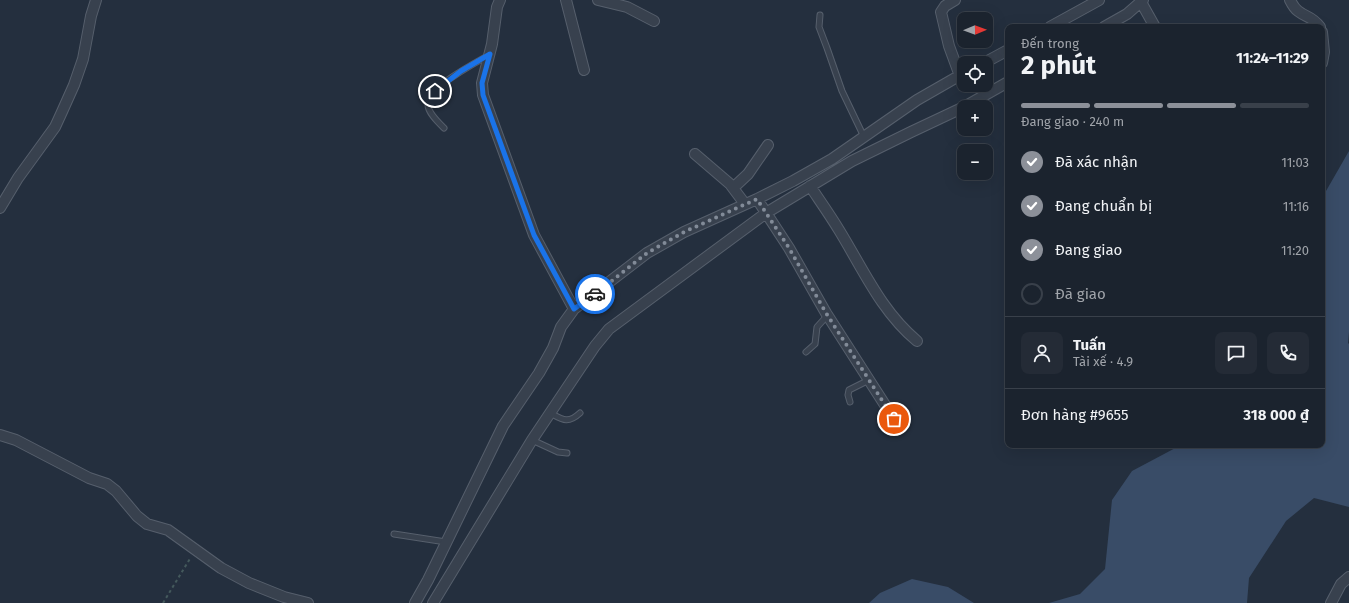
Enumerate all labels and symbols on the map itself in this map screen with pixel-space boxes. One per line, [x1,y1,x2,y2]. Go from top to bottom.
north arrow [957,12,993,48]
pin [418,74,452,108]
courier [575,274,615,314]
pin [877,402,911,436]

